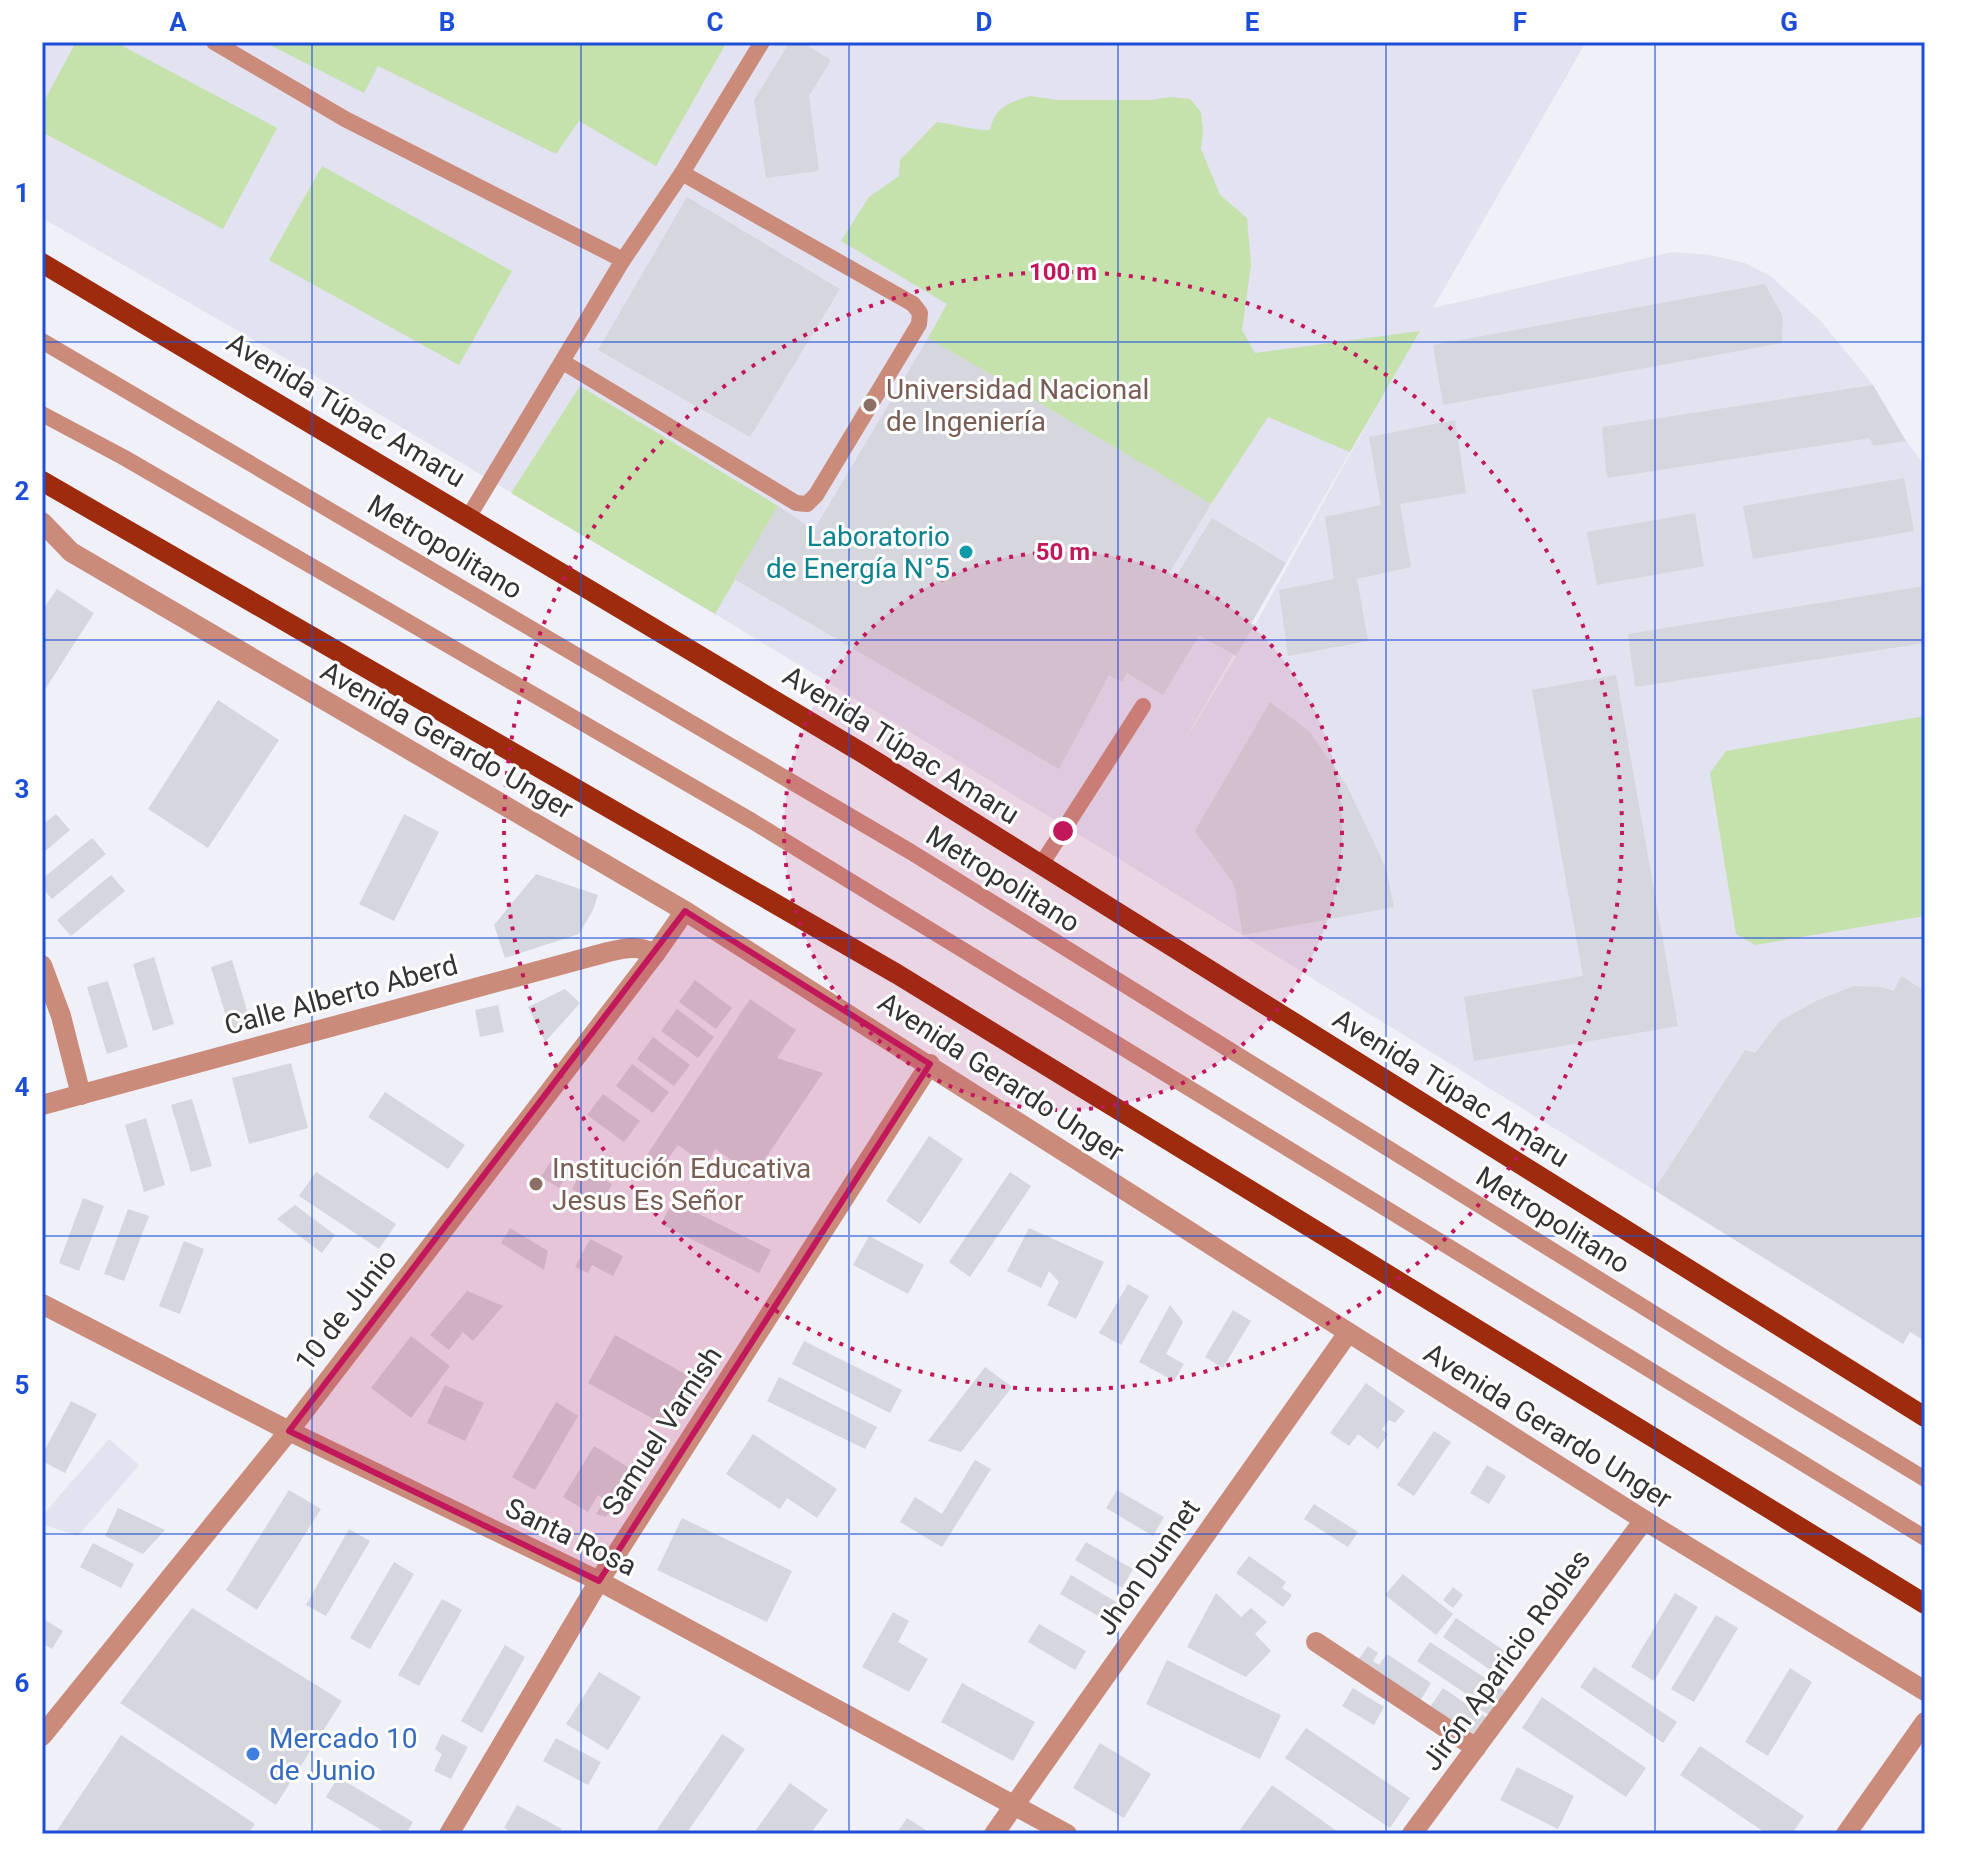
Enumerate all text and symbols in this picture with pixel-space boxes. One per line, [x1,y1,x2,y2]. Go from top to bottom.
text: A [169,7,187,37]
text: B [439,7,455,37]
text: C [706,7,724,37]
text: D [976,7,992,37]
text: E [1245,7,1260,37]
text: F [1513,7,1527,37]
text: G [1780,7,1798,37]
text: 1 [15,178,29,208]
text: 100 m [1029,258,1097,286]
street label: Avenida Túpac Amaru [221,326,471,494]
place label: Universidad Nacional de Ingeniería [886,373,1149,438]
marker: Universidad Nacional de Ingeniería [861,396,879,414]
text: 2 [15,476,29,506]
street label: Metropolitano [362,488,528,606]
place label: Laboratorio de Energía N°5 [766,520,950,585]
text: 50 m [1036,538,1090,566]
marker: Laboratorio de Energía N°5 [957,543,975,561]
street label: Avenida Gerardo Unger [315,654,579,826]
street label: Avenida Túpac Amaru [777,659,1025,831]
text: 3 [15,774,29,804]
centre of rings [1049,817,1077,845]
street label: Metropolitano [920,819,1086,939]
street label: Calle Alberto Aberd [221,948,461,1042]
street label: Avenida Gerardo Unger [872,985,1130,1169]
street label: Avenida Túpac Amaru [1327,1002,1575,1174]
text: 4 [15,1072,30,1102]
place label: Institución Educativa Jesus Es Señor [552,1152,811,1217]
street label: Metropolitano [1470,1160,1636,1280]
marker: Institución Educativa Jesus Es Señor [527,1175,545,1193]
street label: 10 de Junio [288,1243,404,1377]
street label: Avenida Gerardo Unger [1418,1336,1678,1516]
street label: Samuel Varnish [595,1340,729,1522]
text: 5 [15,1370,29,1400]
street label: Santa Rosa [500,1491,642,1583]
street label: Jhon Dunnet [1089,1493,1207,1641]
street label: Jirón Aparicio Robles [1415,1543,1597,1777]
text: 6 [15,1668,30,1698]
place label: Mercado 10 de Junio [269,1722,418,1787]
marker: Mercado 10 de Junio [244,1745,262,1763]

